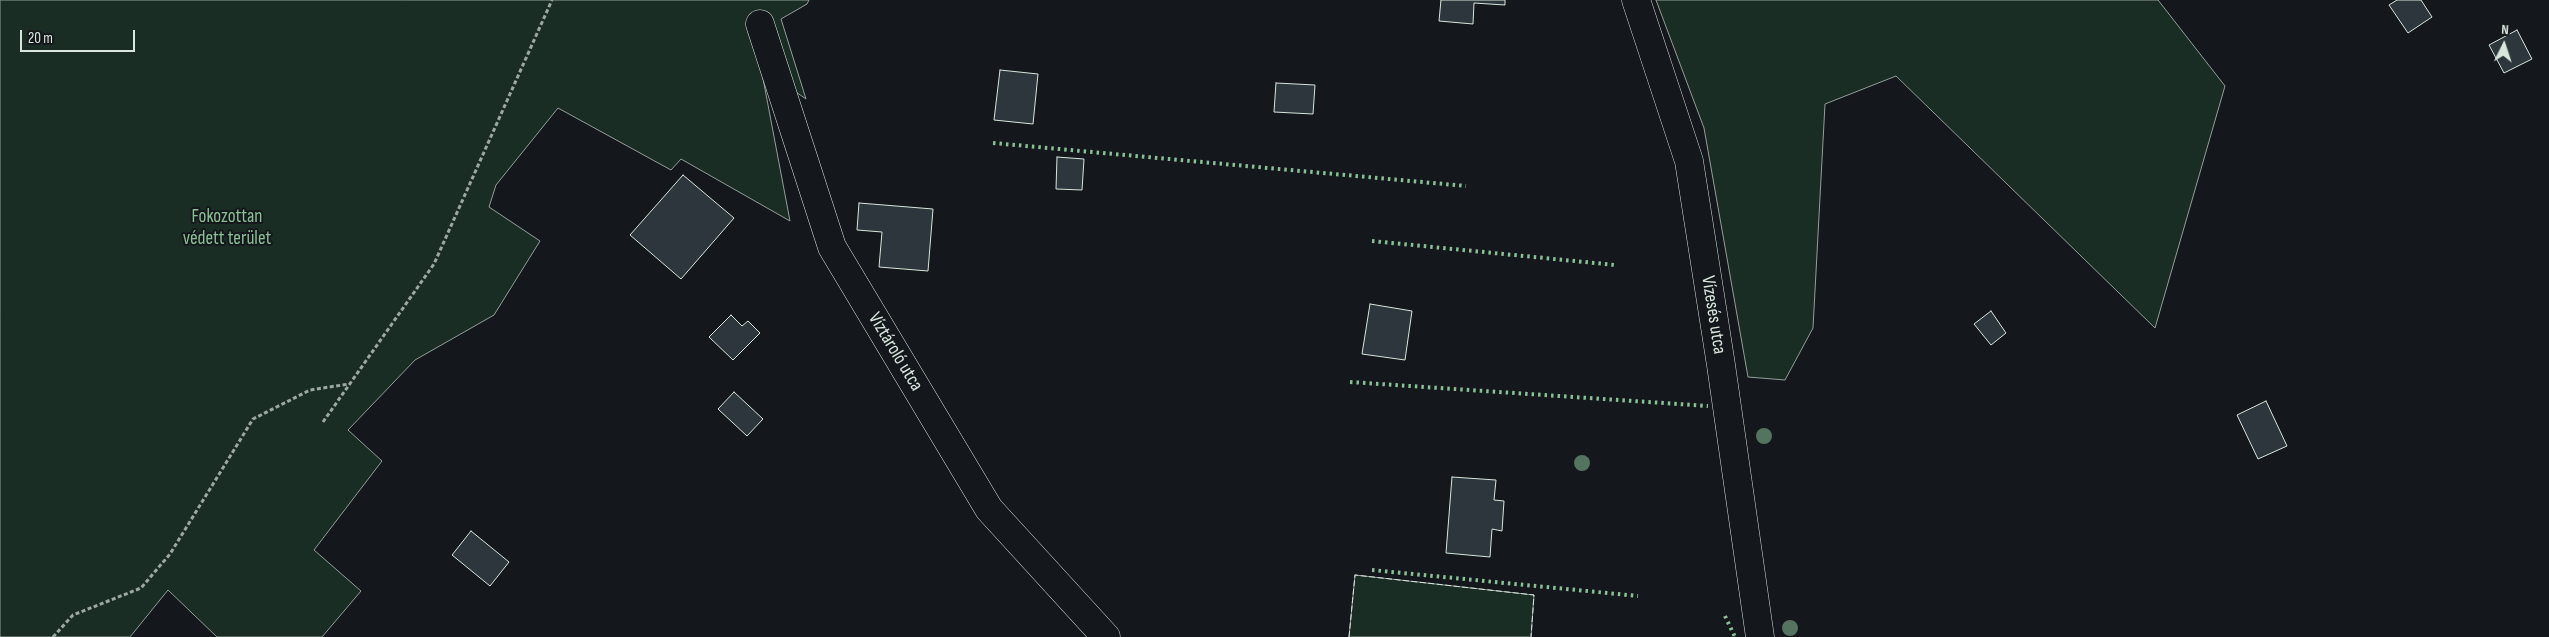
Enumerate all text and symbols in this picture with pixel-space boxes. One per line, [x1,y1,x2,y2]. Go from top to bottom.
scale bar [22,20,138,52]
north arrow [2479,20,2529,70]
text: N [2501,21,2509,38]
text: 20 m [28,29,53,48]
park label: Fokozottan védett terület [183,206,271,250]
street label: Vízesés utca [1696,274,1730,356]
street label: Víztároló utca [863,309,927,395]

